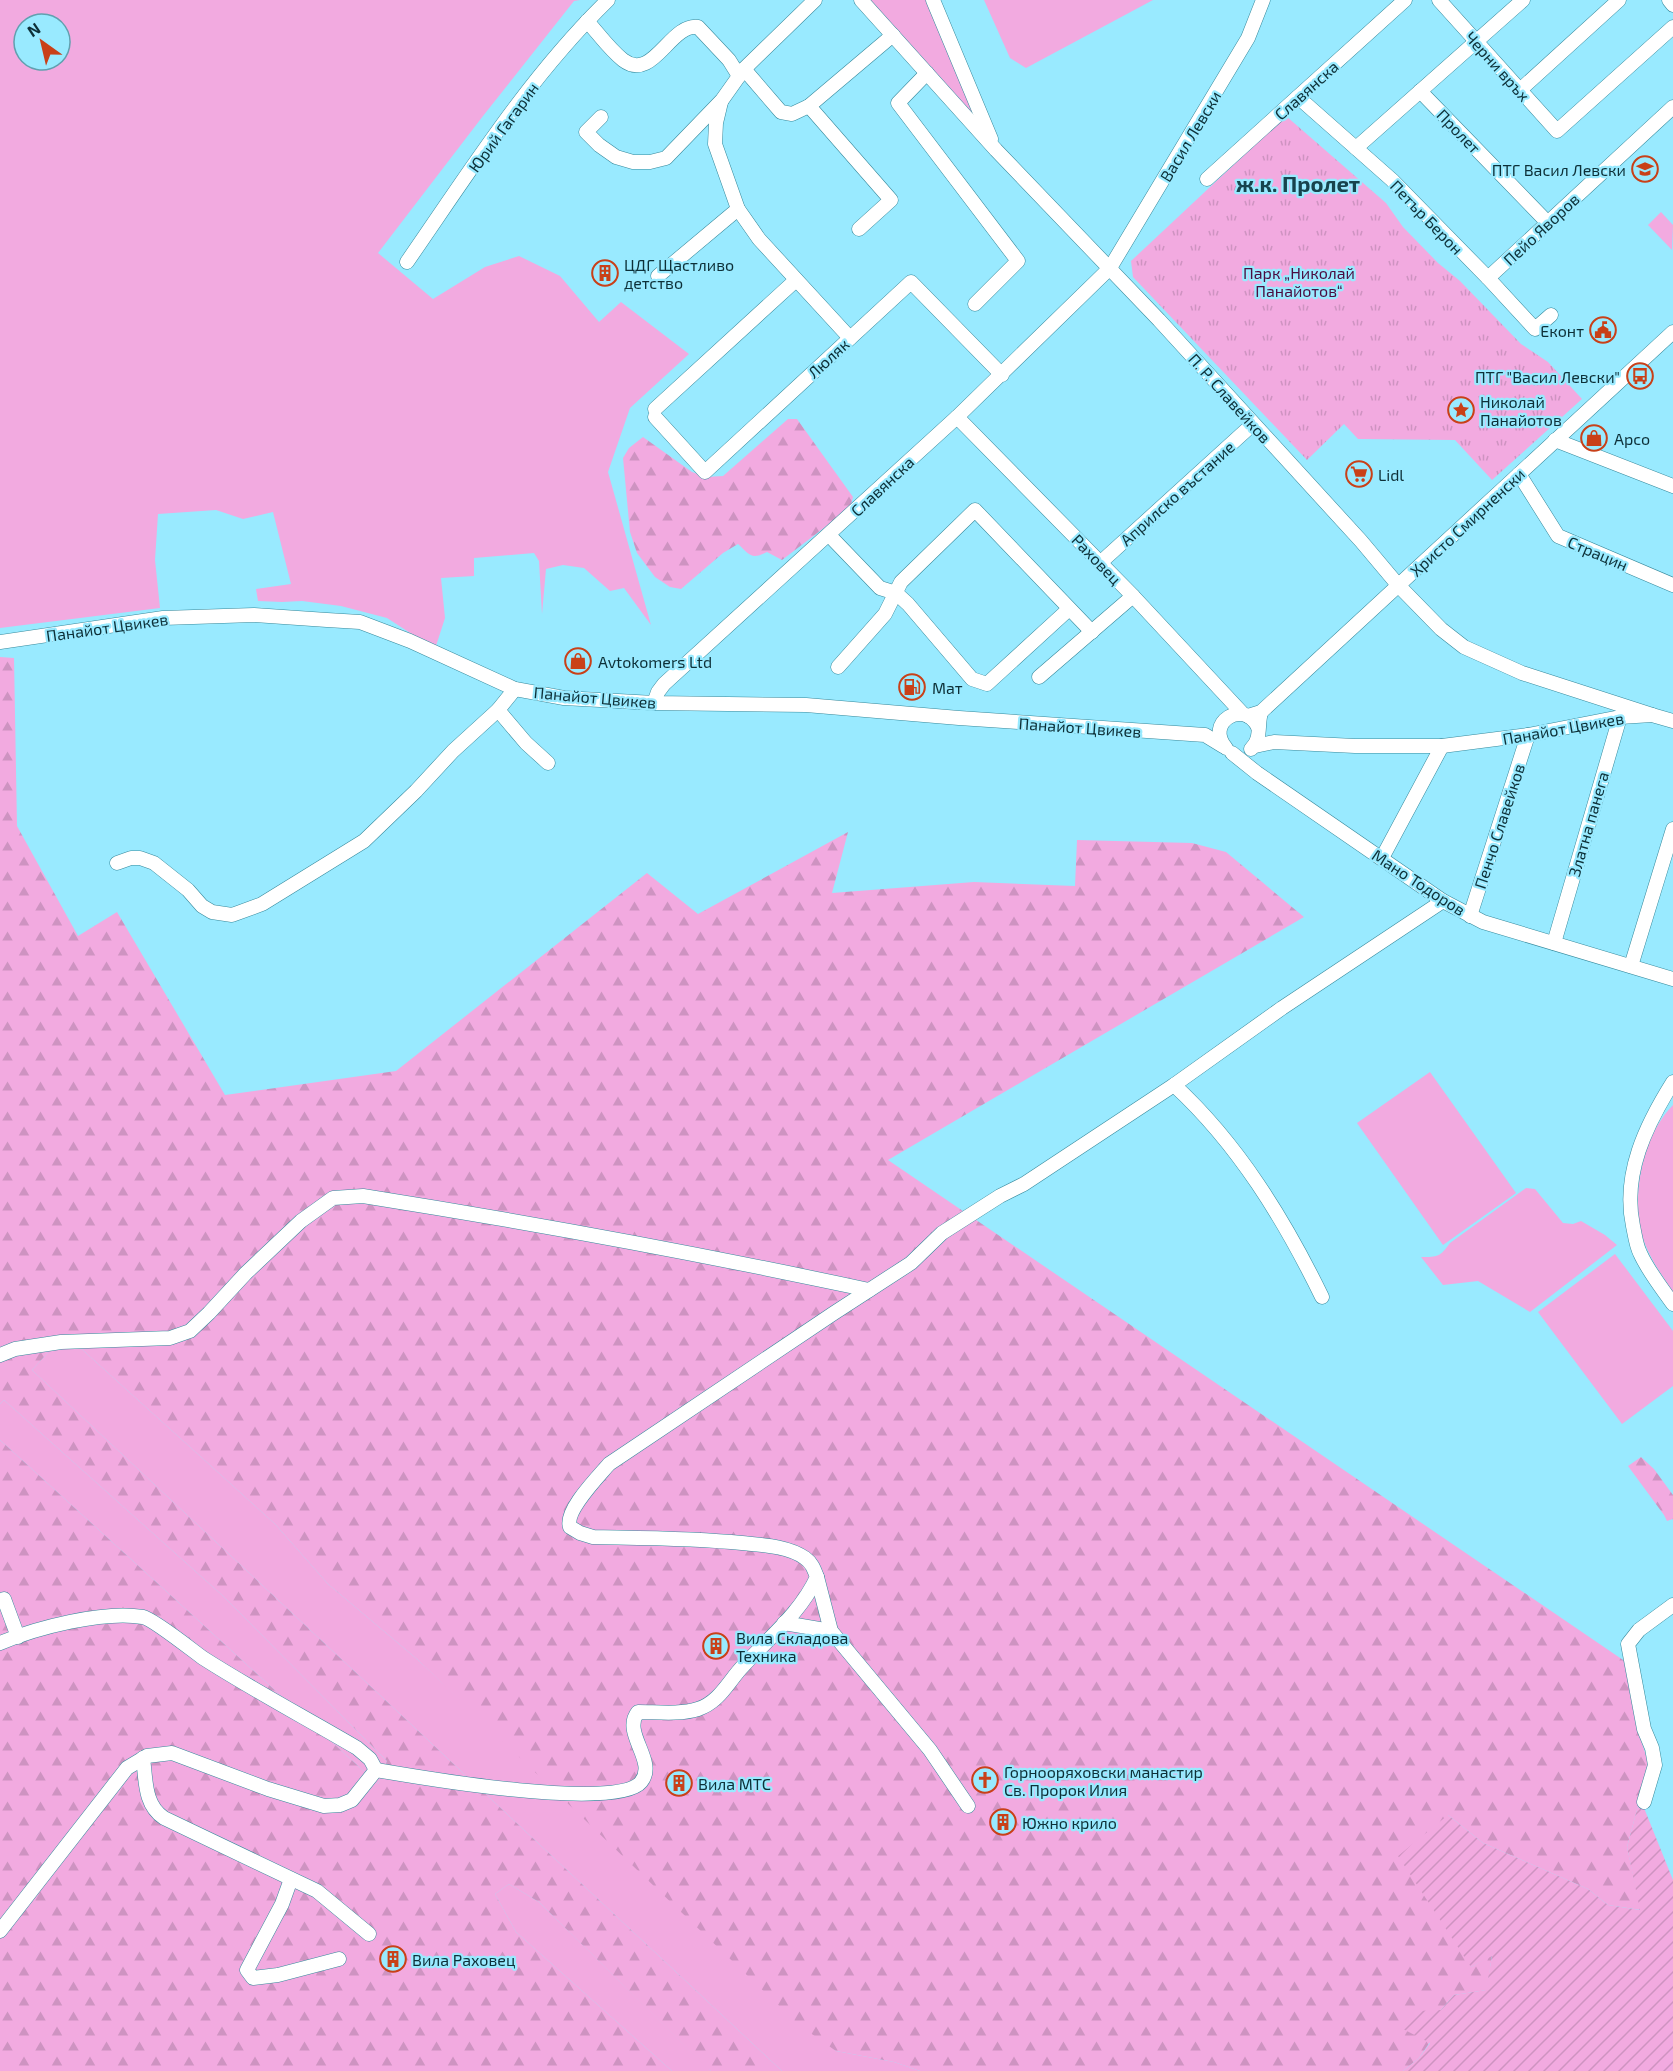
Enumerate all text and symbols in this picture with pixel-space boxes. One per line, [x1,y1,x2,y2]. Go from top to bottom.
north arrow [12,12,72,72]
text: N [23,18,43,40]
street label: Черни връх [1462,27,1535,105]
street label: Славянска [1270,56,1342,124]
street label: Юрий Гагарин [464,79,542,175]
street label: Васил Левски [1156,87,1224,185]
street label: Пролет [1433,105,1485,157]
school or university icon: ПТГ Васил Левски [1630,154,1660,184]
place label: ПТГ Васил Левски [1492,160,1626,179]
district label: ж.к. Пролет [1236,170,1360,196]
street label: Петър Берон [1387,176,1467,258]
street label: Пейо Яворов [1499,189,1583,269]
place label: ЦДГ Щастливо детство [624,255,734,292]
building icon: ЦДГ Щастливо детство [590,258,620,288]
park label: Парк „Николай Панайотов“ [1243,263,1355,300]
public building icon: Еконт [1588,315,1618,345]
place label: Еконт [1540,321,1584,340]
street label: Люляк [803,334,853,382]
street label: П. Р. Славейков [1185,349,1275,447]
bus stop icon: ПТГ "Васил Левски" [1625,361,1655,391]
place label: ПТГ "Васил Левски" [1475,367,1620,386]
place label: Николай Панайотов [1480,392,1562,429]
place icon: Николай Панайотов [1446,395,1476,425]
shop icon: Арсо [1579,423,1609,453]
place label: Арсо [1614,429,1650,448]
street label: Априлско въстание [1116,437,1238,549]
street label: Славянска [847,452,917,520]
supermarket icon: Lidl [1344,459,1374,489]
street label: Христо Смирненски [1406,464,1528,580]
place label: Lidl [1378,465,1404,484]
street label: Раховец [1068,530,1126,588]
street label: Страцин [1565,532,1631,574]
street label: Панайот Цвикев [45,609,169,645]
shop icon: Avtokomers Ltd [563,646,593,676]
place label: Avtokomers Ltd [598,652,712,671]
fuel station icon: Мат [897,672,927,702]
place label: Мат [932,678,963,697]
street label: Панайот Цвикев [533,682,657,712]
street label: Панайот Цвикев [1501,708,1625,748]
street label: Панайот Цвикев [1018,713,1142,741]
street label: Пенчо Славейков [1470,761,1528,891]
street label: Златна панега [1564,769,1612,879]
street label: Мано Тодоров [1369,845,1469,919]
place label: Вила Складова Техника [736,1628,848,1665]
building icon: Вила Складова Техника [701,1631,731,1661]
place label: Горнооряховски манастир Св. Пророк Илия [1004,1762,1203,1799]
church icon: Горнооряховски манастир Св. Пророк Илия [970,1765,1000,1795]
building icon: Вила МТС [664,1768,694,1798]
place label: Вила МТС [698,1774,771,1793]
building icon: Южно крило [988,1807,1018,1837]
place label: Южно крило [1022,1813,1117,1832]
building icon: Вила Раховец [378,1944,408,1974]
place label: Вила Раховец [412,1950,515,1969]

